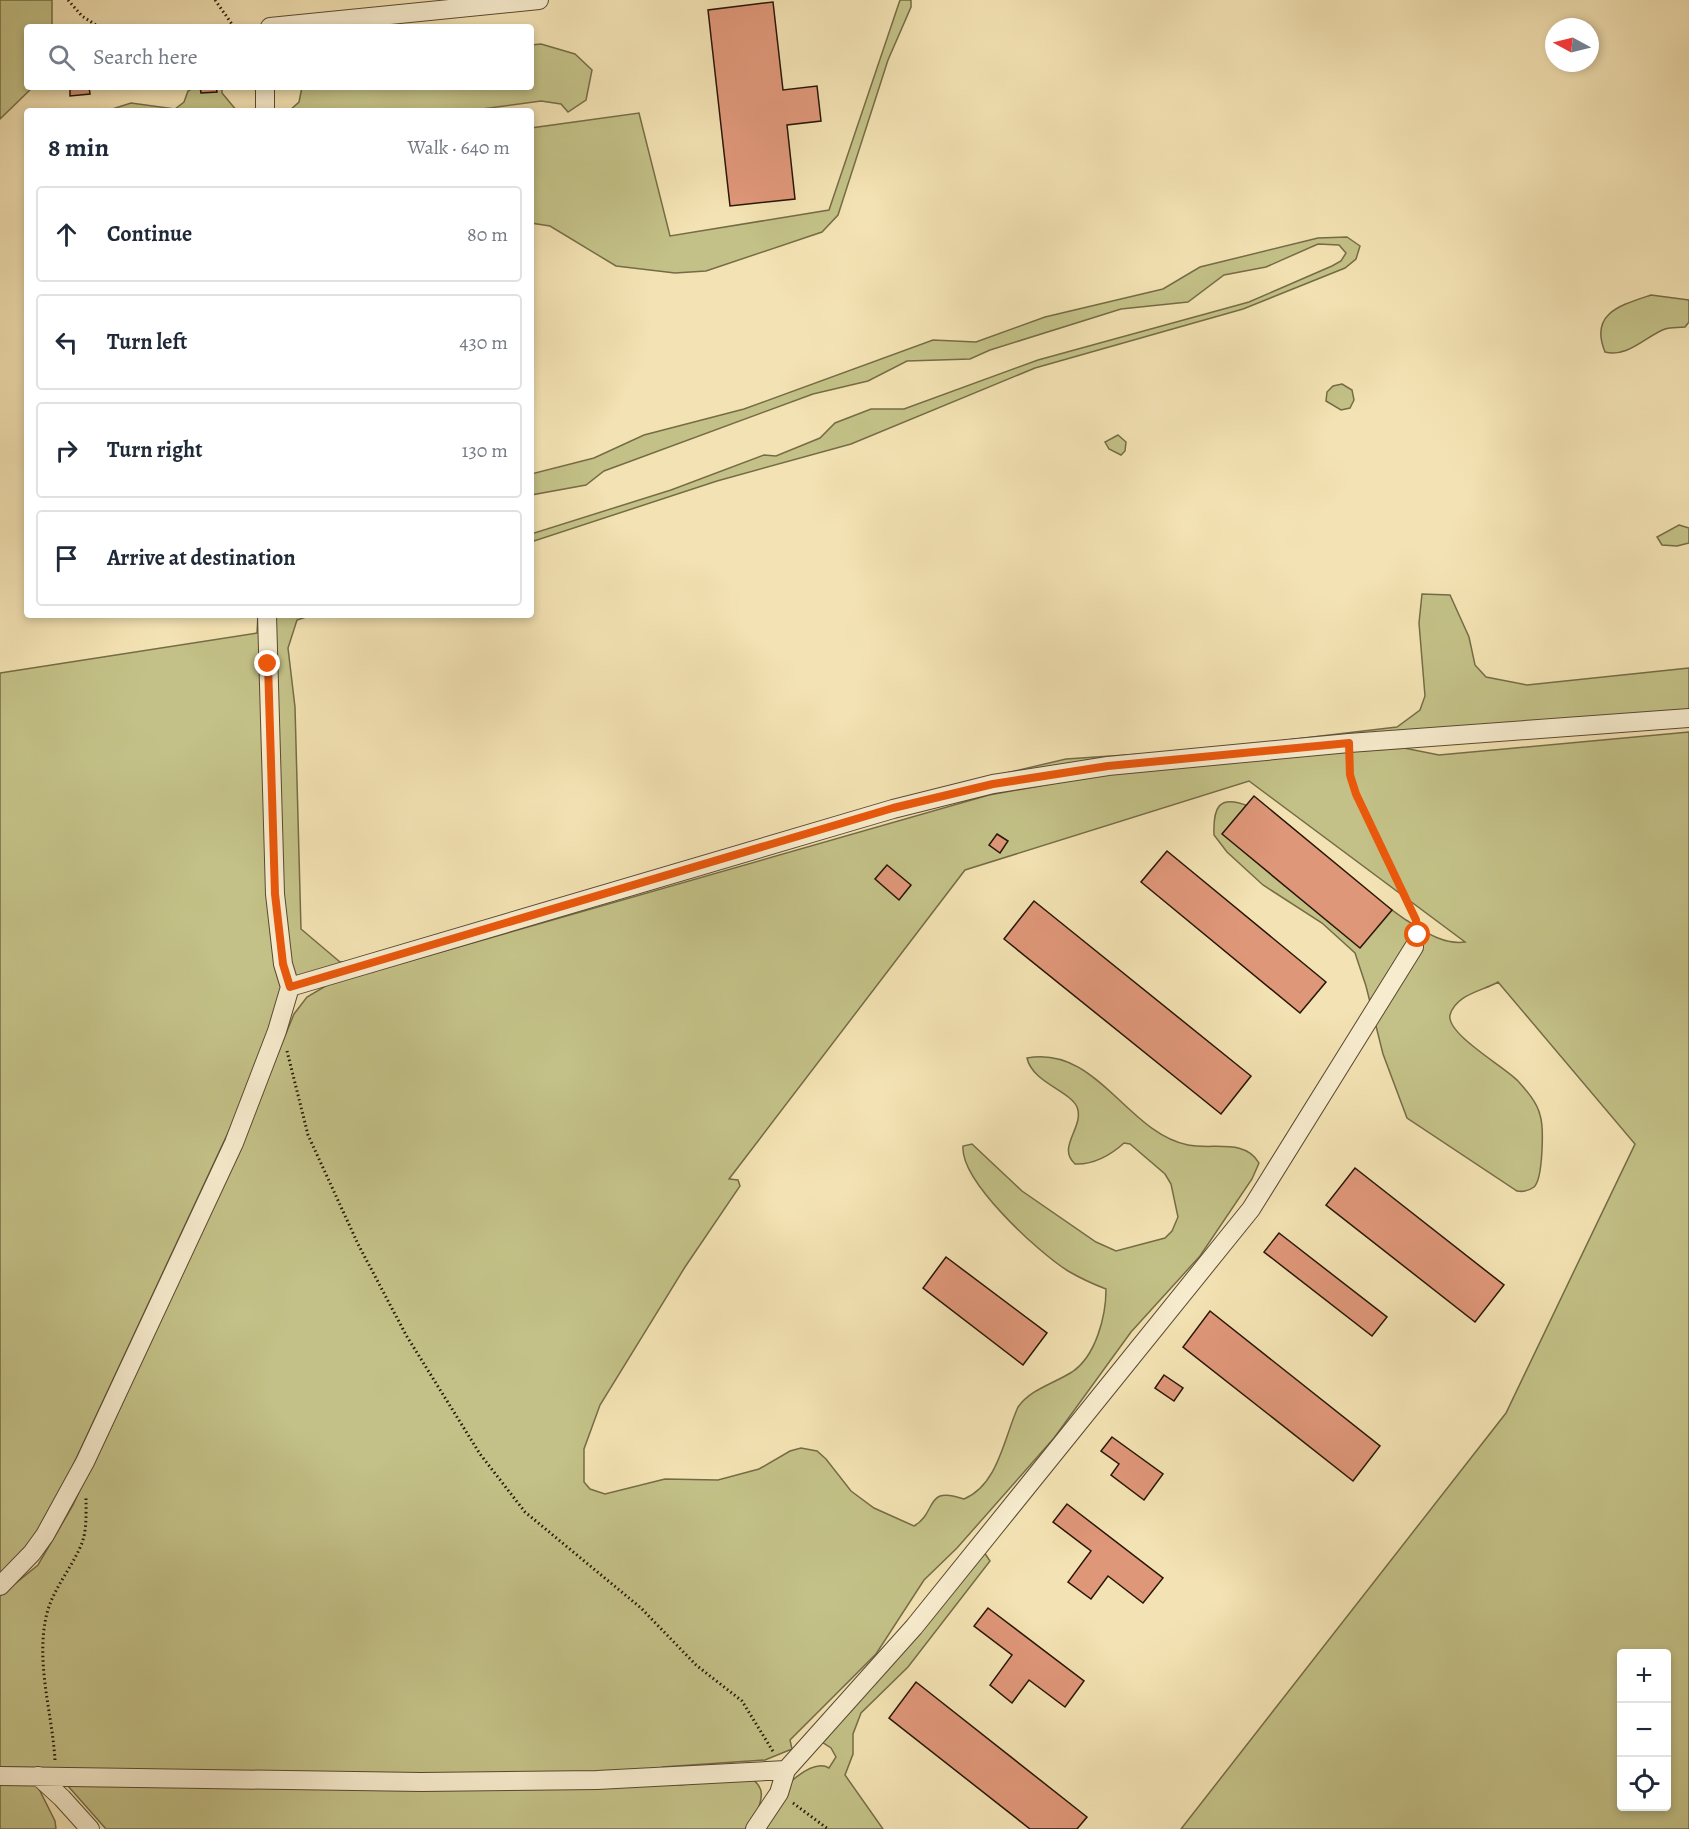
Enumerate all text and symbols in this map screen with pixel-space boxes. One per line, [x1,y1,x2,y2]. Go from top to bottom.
north arrow [1545,18,1599,72]
search box [24,24,534,90]
icon: search [45,41,78,74]
text: Search here [93,42,198,72]
text: 8 min [48,130,109,165]
text: Walk · 640 m [407,134,510,161]
icon: ahead [50,218,83,251]
text: Continue [107,219,192,249]
text: 80 m [467,221,508,248]
icon: left [50,326,83,359]
text: Turn left [107,327,187,357]
text: 430 m [459,329,508,356]
icon: right [50,434,83,467]
text: Turn right [107,435,203,465]
text: 130 m [462,437,508,464]
icon: arrive [50,542,83,575]
text: Arrive at destination [107,543,296,573]
route end [254,650,280,676]
route start [1404,921,1430,947]
map controls [1617,1649,1671,1811]
button: + [1617,1649,1671,1703]
button: − [1617,1703,1671,1757]
button: locate [1617,1757,1671,1811]

